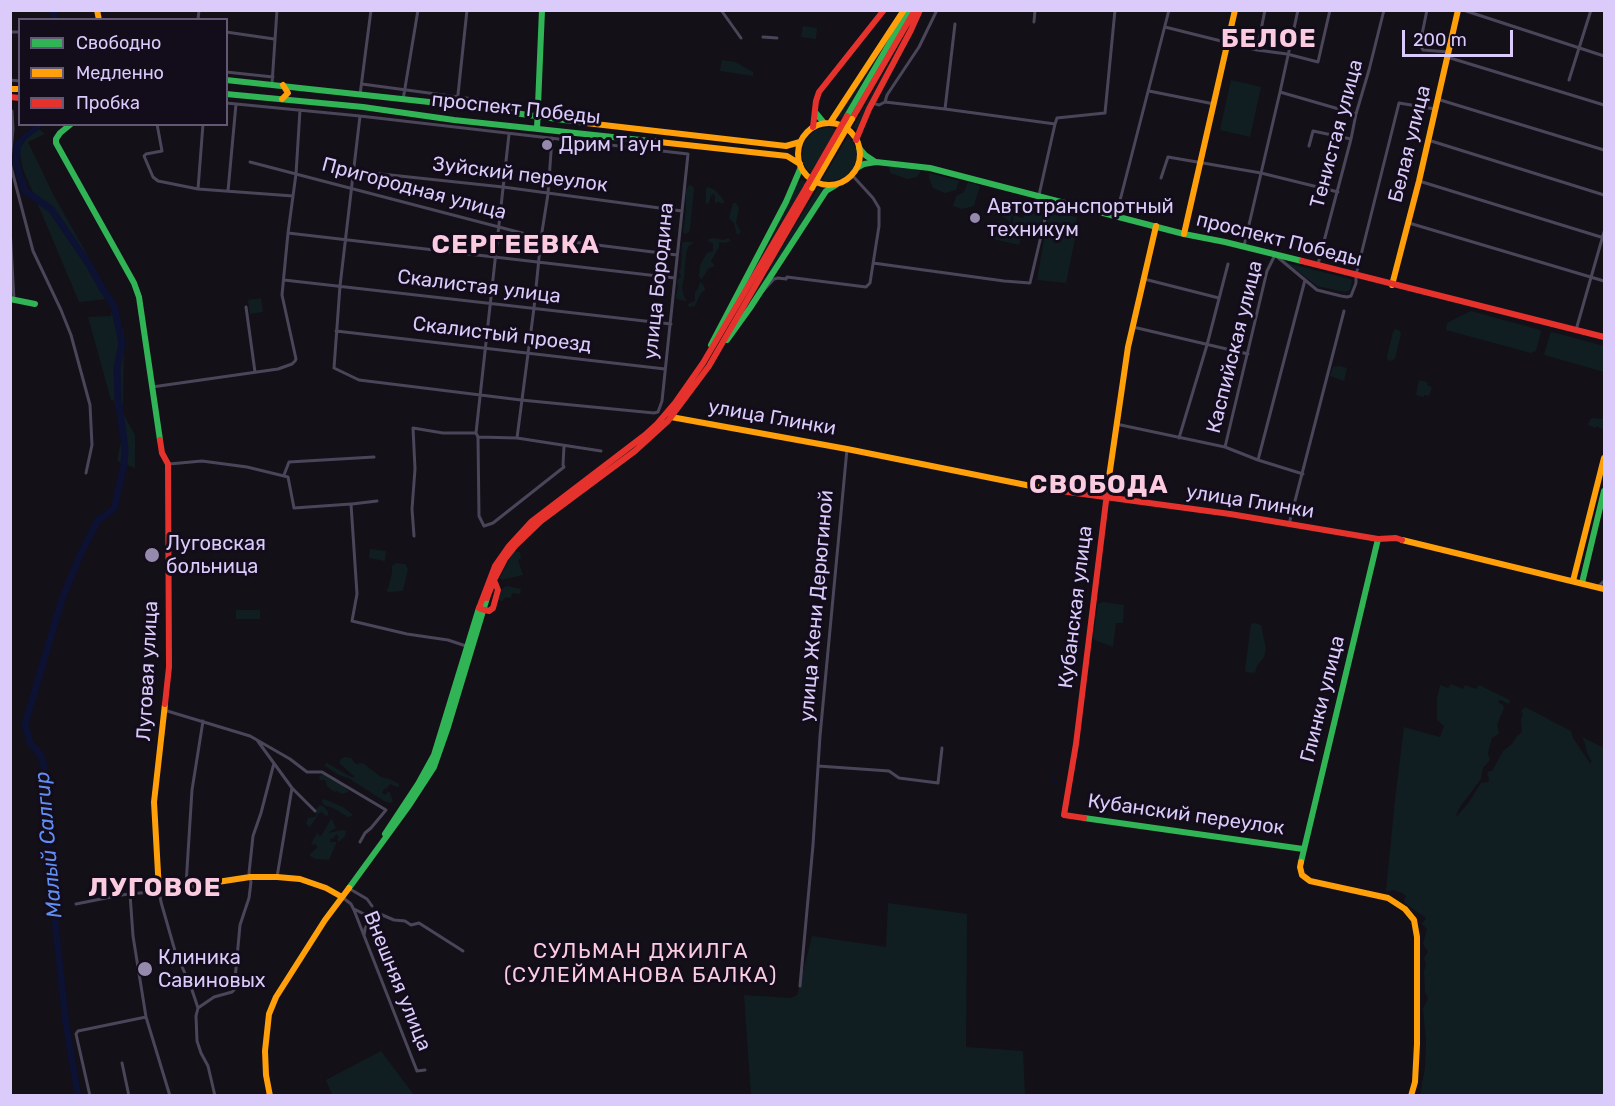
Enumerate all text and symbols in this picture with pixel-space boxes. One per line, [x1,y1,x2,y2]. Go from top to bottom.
legend [18,18,228,126]
scale bar [1405,18,1516,56]
district label: БЕЛОЕ [1221,23,1317,55]
text: 200 m [1413,29,1467,51]
text: Свободно [76,32,161,54]
street label: Тенистая улица [1306,57,1368,211]
text: Медленно [76,62,164,84]
street label: Белая улица [1384,83,1436,205]
street label: проспект Победы [430,88,602,130]
text: Пробка [76,92,140,114]
place label: Дрим Таун [559,133,662,157]
marker: Дрим Таун [540,138,554,152]
street label: Зуйский переулок [431,152,609,198]
street label: Пригородная улица [319,153,509,225]
place label: Автотранспортный техникум [987,195,1174,242]
street label: улица Бородина [639,201,679,361]
street label: проспект Победы [1194,208,1364,272]
marker: Автотранспортный техникум [968,211,982,225]
district label: СЕРГЕЕВКА [432,229,600,261]
street label: Каспийская улица [1202,258,1268,436]
street label: Скалистая улица [396,265,562,309]
street label: Скалистый проезд [411,312,593,358]
street label: улица Глинки [706,395,838,441]
district label: СВОБОДА [1029,469,1169,501]
street label: улица Глинки [1184,480,1316,524]
street label: улица Жени Дерюгиной [795,489,839,723]
street label: Кубанская улица [1054,524,1098,690]
place label: Луговская больница [166,532,266,579]
marker: Луговская больница [143,546,161,564]
street label: Луговая улица [132,600,164,742]
street label: Глинки улица [1296,633,1350,765]
water label: Малый Салгир [30,771,68,919]
street label: Кубанский переулок [1086,789,1286,841]
district label: ЛУГОВОЕ [88,872,222,904]
street label: Внешняя улица [358,907,436,1055]
district label: СУЛЬМАН ДЖИЛГА (СУЛЕЙМАНОВА БАЛКА) [504,939,778,989]
place label: Клиника Савиновых [158,946,266,993]
marker: Клиника Савиновых [136,960,154,978]

